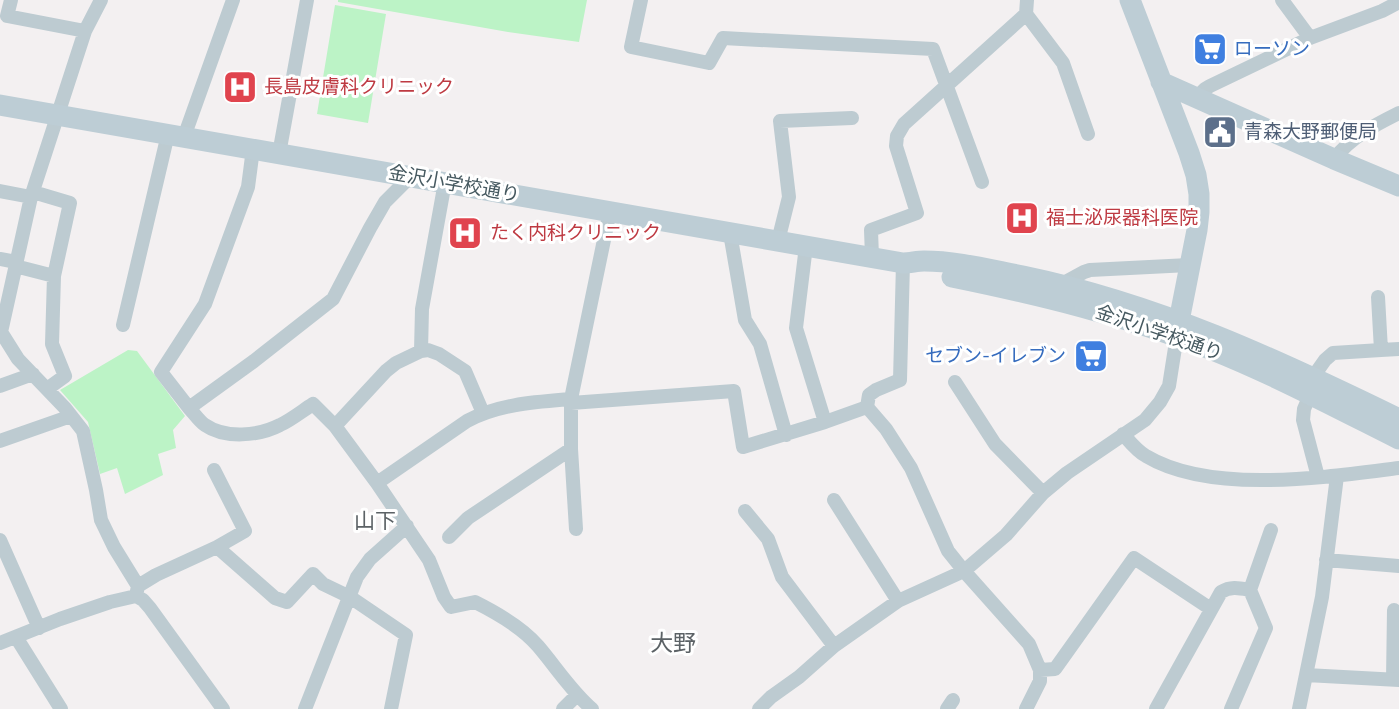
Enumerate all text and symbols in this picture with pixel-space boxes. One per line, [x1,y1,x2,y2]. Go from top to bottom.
supermarket icon: ローソン [1191,30,1229,68]
place label: ローソン [1234,36,1310,62]
hospital icon: 長島皮膚科クリニック [221,68,259,106]
place label: 長島皮膚科クリニック [264,74,454,100]
public building icon: 青森大野郵便局 [1201,113,1239,151]
place label: 青森大野郵便局 [1244,119,1377,145]
street label: 金沢小学校通り [386,160,522,208]
hospital icon: 福士泌尿器科医院 [1003,199,1041,237]
place label: 福士泌尿器科医院 [1046,205,1198,231]
hospital icon: たく内科クリニック [446,214,484,252]
place label: たく内科クリニック [490,220,661,246]
street label: 金沢小学校通り [1092,299,1226,367]
supermarket icon: セブン-イレブン [1072,337,1110,375]
place label: セブン-イレブン [925,343,1066,369]
district label: 山下 [354,507,396,535]
district label: 大野 [650,628,696,659]

